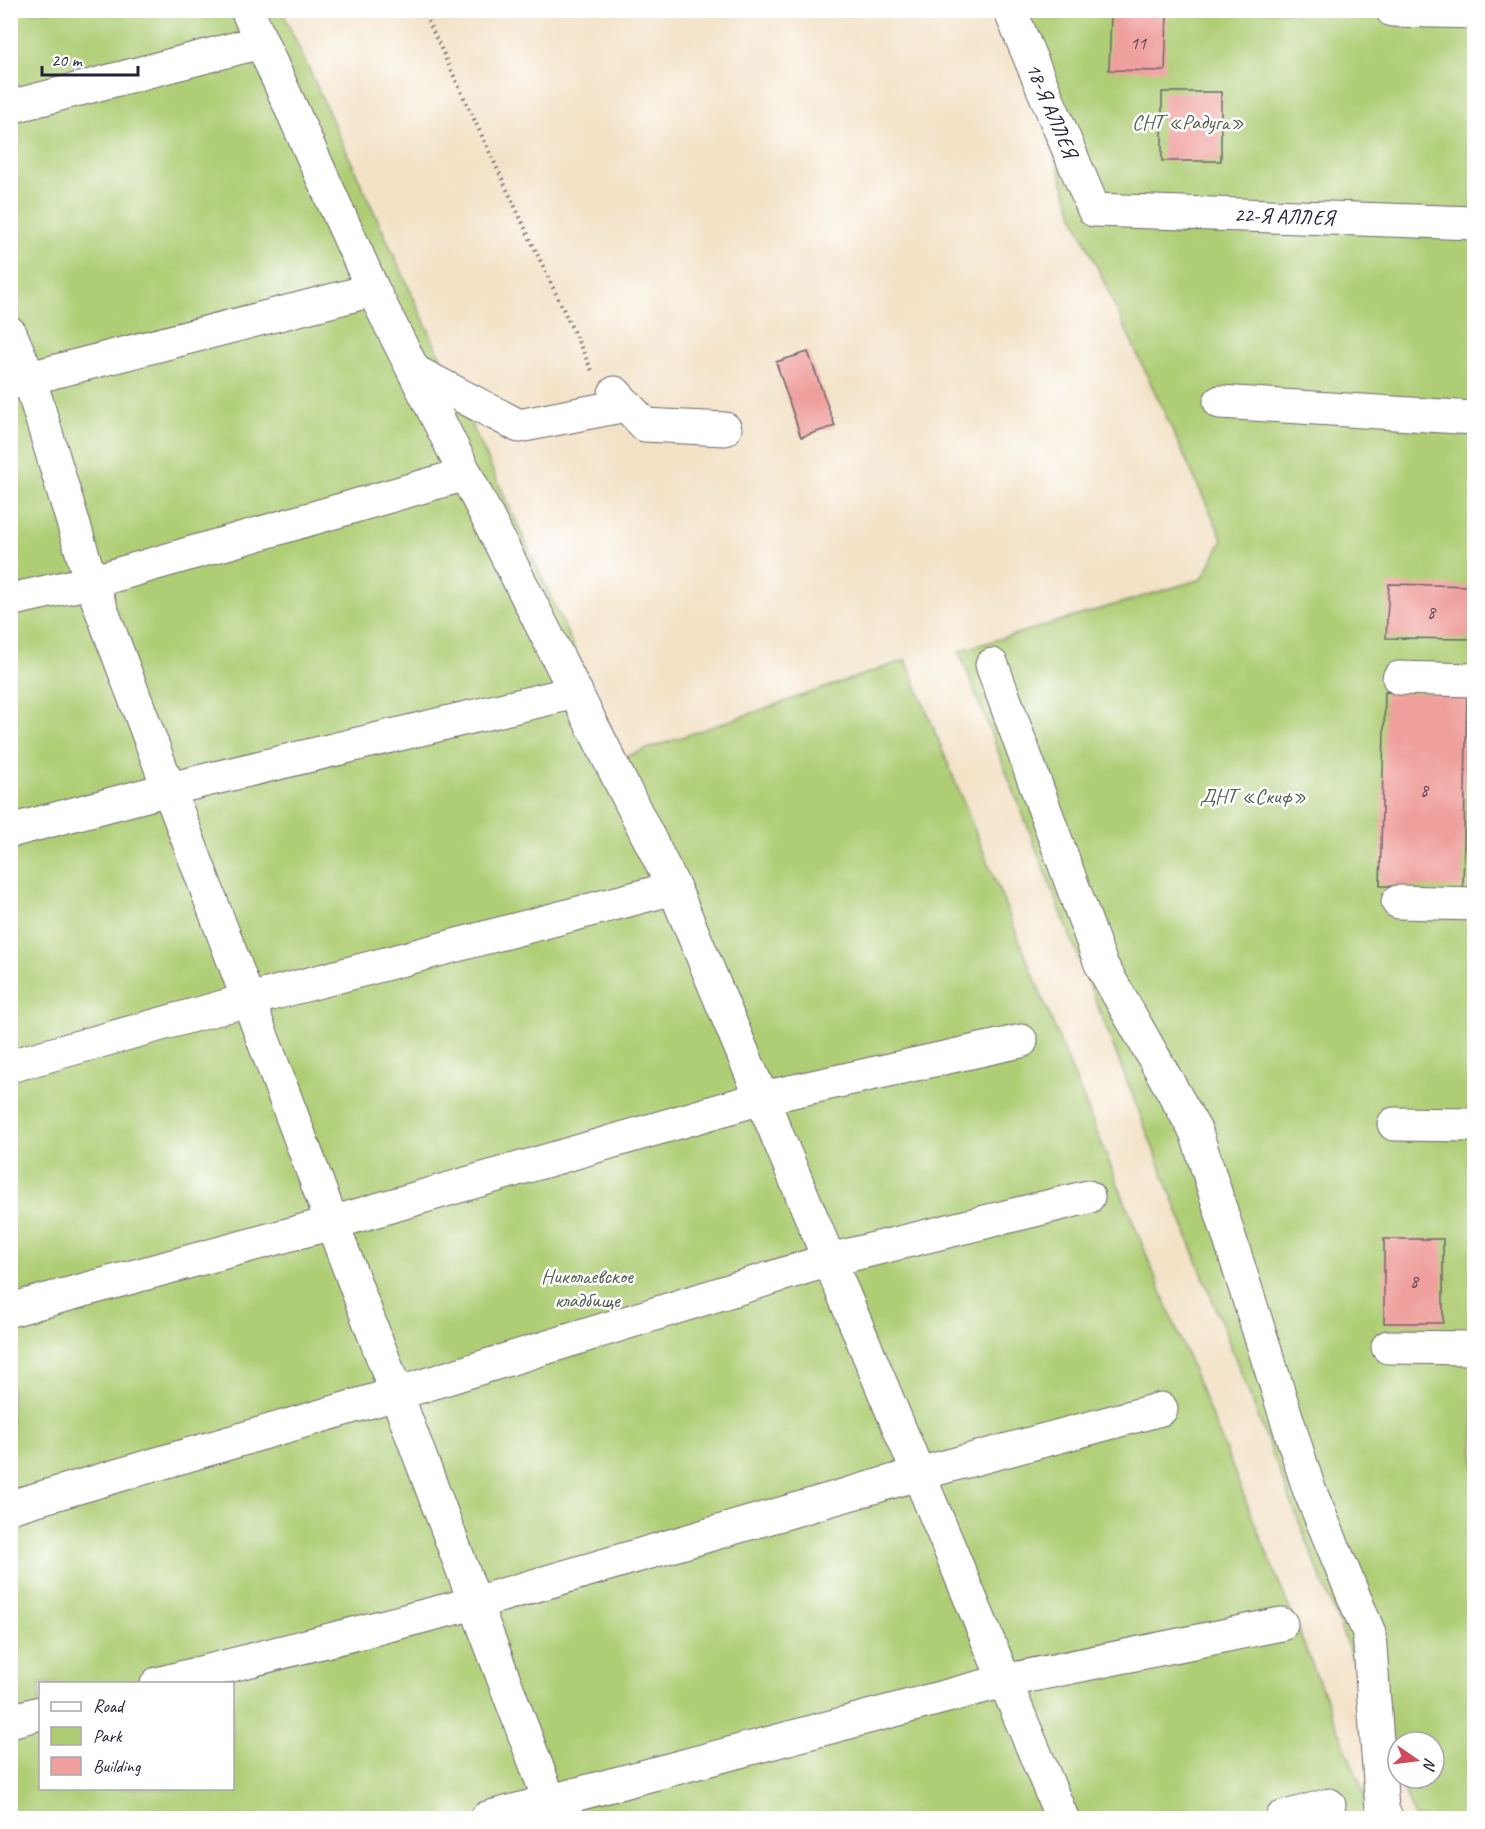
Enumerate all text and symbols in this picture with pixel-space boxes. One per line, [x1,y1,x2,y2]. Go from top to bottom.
house number: 11 [1130,32,1147,54]
scale bar [42,39,138,77]
text: 20 m [51,49,84,71]
street label: 18-Я АЛЛЕЯ [1020,59,1085,164]
park label: СНТ «Радуга» [1132,109,1244,135]
street label: 22-Я АЛЛЕЯ [1234,201,1338,231]
house number: 8 [1427,601,1437,623]
house number: 8 [1420,779,1430,801]
park label: ДНТ «Скиф» [1200,783,1306,809]
park label: Николаевское кладбище [541,1263,634,1313]
house number: 8 [1410,1270,1420,1292]
legend [39,1682,234,1790]
text: Road [93,1695,126,1717]
text: Park [93,1725,123,1747]
north arrow [1386,1730,1446,1790]
text: Building [93,1755,142,1777]
text: N [1418,1756,1440,1774]

